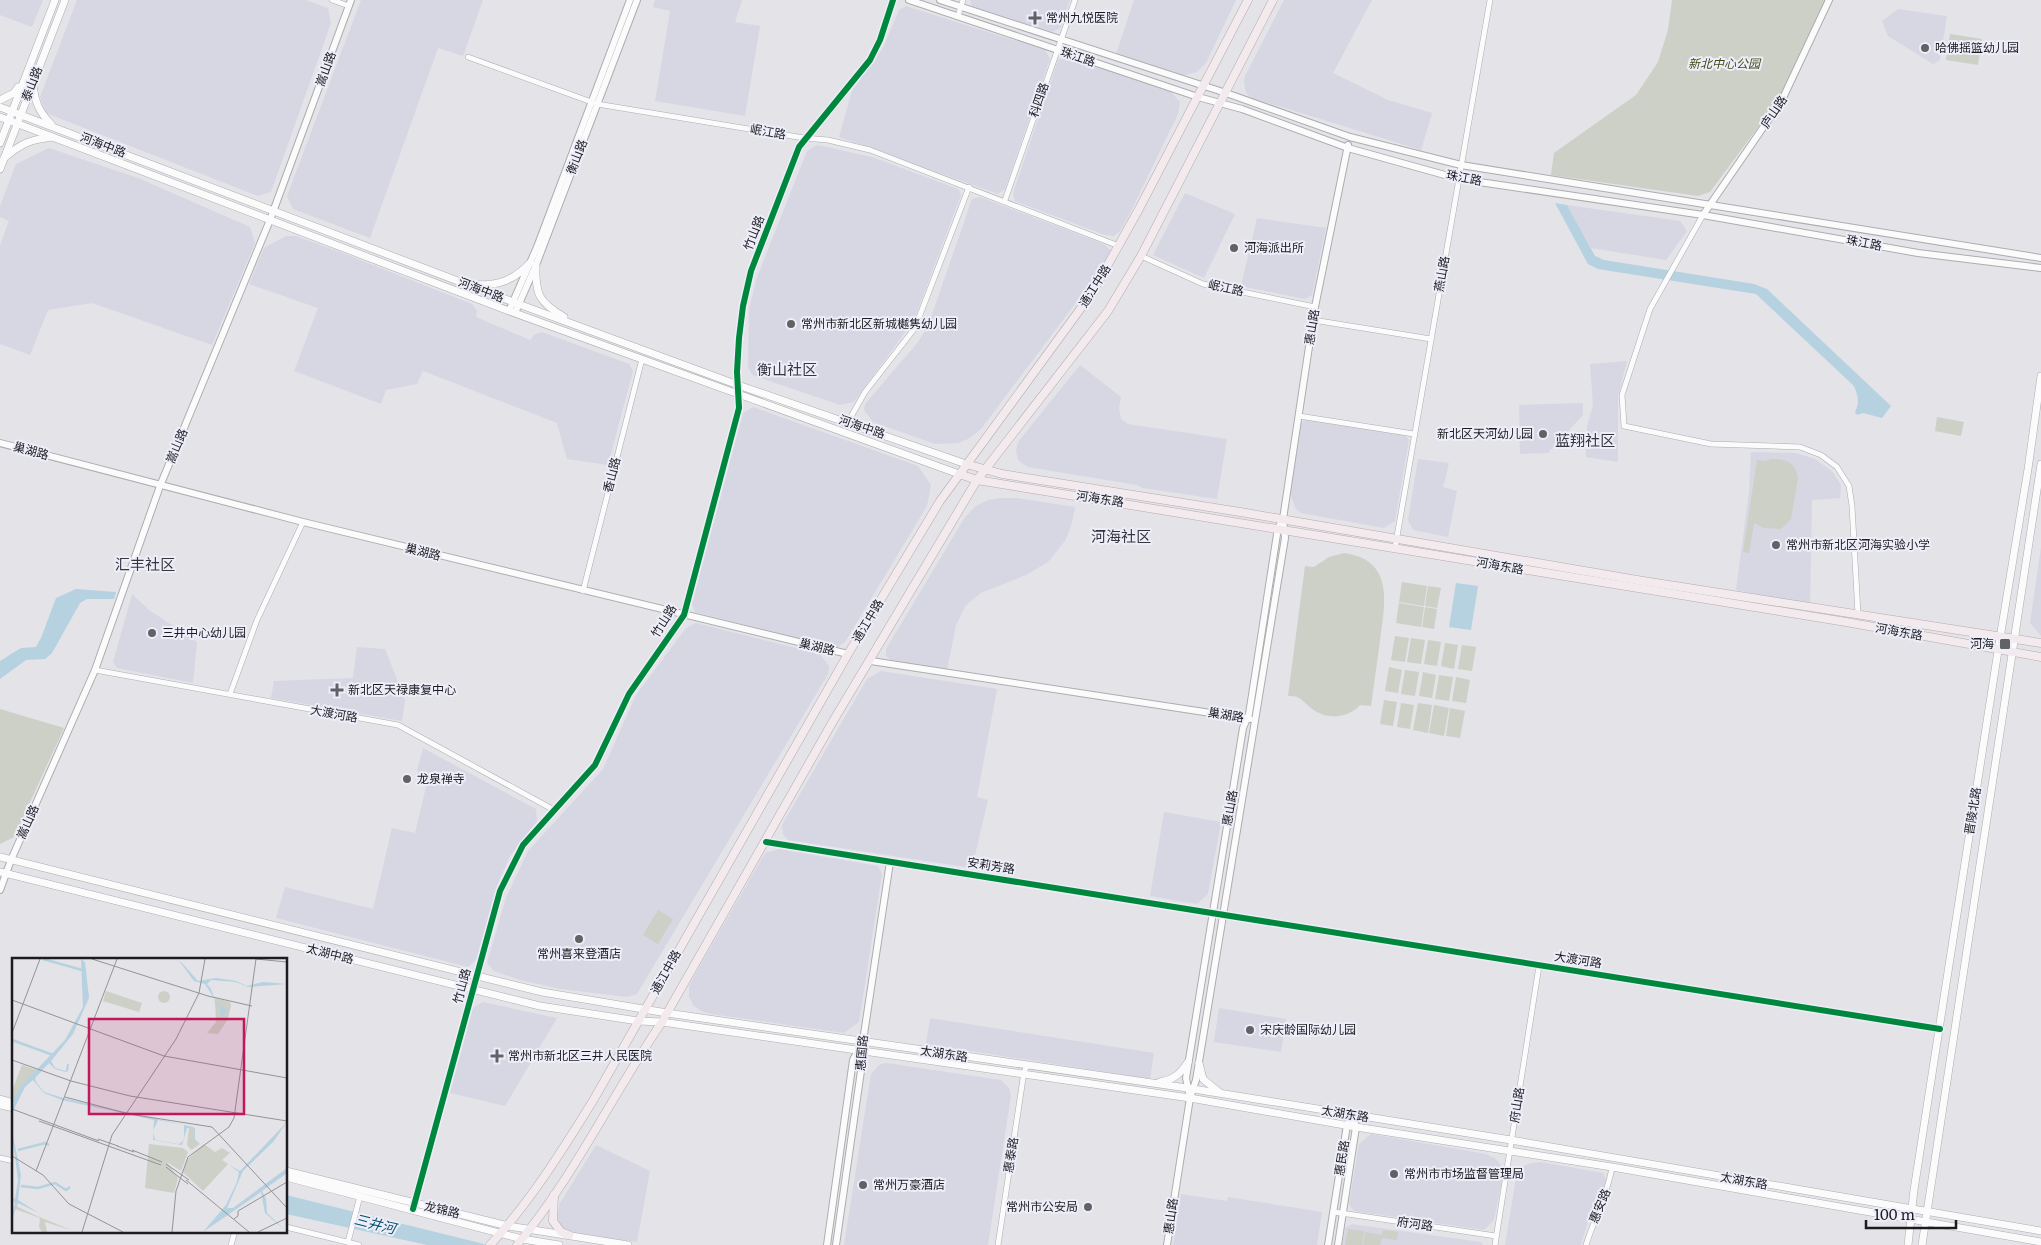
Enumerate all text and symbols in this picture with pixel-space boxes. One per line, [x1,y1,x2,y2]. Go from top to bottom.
place label: 常州九悦医院 [1046,8,1118,26]
marker: 常州九悦医院 [1028,11,1042,25]
place label: 哈佛摇篮幼儿园 [1935,38,2019,56]
street label: 珠江路 [1058,42,1098,70]
marker: 哈佛摇篮幼儿园 [1919,42,1931,54]
street label: 嵩山路 [310,49,340,89]
park label: 新北中心公园 [1688,54,1762,72]
street label: 泰山路 [16,64,46,104]
street label: 科四路 [1024,80,1052,120]
street label: 庐山路 [1756,91,1791,131]
street label: 岷江路 [749,119,787,143]
street label: 河海中路 [78,127,129,161]
street label: 衡山路 [561,137,591,177]
street label: 珠江路 [1445,165,1484,189]
street label: 竹山路 [738,213,768,253]
street label: 珠江路 [1845,230,1884,254]
place label: 河海派出所 [1244,238,1304,256]
marker: 河海派出所 [1228,242,1240,254]
street label: 燕山路 [1429,255,1453,293]
street label: 通江中路 [1074,260,1115,311]
street label: 河海中路 [456,272,507,306]
street label: 岷江路 [1207,274,1246,300]
street label: 惠山路 [1299,308,1323,346]
place label: 常州市新北区新城樾隽幼儿园 [801,314,957,332]
marker: 常州市新北区新城樾隽幼儿园 [785,318,797,330]
district label: 衡山社区 [757,357,817,380]
street label: 河海中路 [837,410,888,442]
place label: 新北区天河幼儿园 [1437,424,1533,442]
street label: 嵩山路 [161,426,191,466]
marker: 新北区天河幼儿园 [1537,428,1549,440]
district label: 蓝翔社区 [1555,428,1615,451]
street label: 巢湖路 [12,437,51,463]
street label: 香山路 [598,455,624,494]
street label: 河海东路 [1075,485,1125,511]
district label: 河海社区 [1091,524,1151,547]
place label: 常州市新北区河海实验小学 [1786,535,1930,553]
street label: 巢湖路 [404,538,443,564]
marker: 常州市新北区河海实验小学 [1770,539,1782,551]
district label: 汇丰社区 [115,552,175,575]
street label: 河海东路 [1475,552,1525,578]
street label: 通江中路 [847,595,887,646]
street label: 竹山路 [646,600,680,641]
street label: 河海东路 [1874,618,1924,644]
place label: 三井中心幼儿园 [162,623,246,641]
marker: 三井中心幼儿园 [146,627,158,639]
street label: 巢湖路 [798,633,837,659]
place label: 河海 [1970,634,1994,652]
marker: 河海 [1998,637,2012,651]
place label: 新北区天禄康复中心 [348,680,456,698]
marker: 新北区天禄康复中心 [330,683,344,697]
street label: 大渡河路 [309,700,359,726]
street label: 巢湖路 [1207,702,1245,726]
place label: 龙泉禅寺 [417,769,465,787]
marker: 龙泉禅寺 [401,773,413,785]
street label: 晋陵北路 [1959,786,1985,836]
street label: 惠山路 [1217,789,1241,827]
street label: 嵩山路 [12,801,43,842]
street label: 安莉芳路 [966,852,1016,878]
marker: 常州喜来登酒店 [573,933,585,945]
street label: 太湖中路 [305,938,356,968]
place label: 常州喜来登酒店 [537,944,621,962]
street label: 通江中路 [646,946,685,997]
street label: 大渡河路 [1553,946,1603,972]
inset map [12,958,288,1232]
street label: 竹山路 [448,966,474,1005]
place label: 宋庆龄国际幼儿园 [1260,1020,1356,1038]
marker: 宋庆龄国际幼儿园 [1244,1024,1256,1036]
street label: 惠国路 [850,1034,872,1072]
street label: 太湖东路 [919,1041,969,1065]
place label: 常州市新北区三井人民医院 [508,1046,652,1064]
marker: 常州市新北区三井人民医院 [490,1049,504,1063]
street label: 府山路 [1504,1086,1528,1124]
street label: 太湖东路 [1320,1100,1370,1126]
street label: 惠泰路 [998,1136,1022,1174]
street label: 惠民路 [1329,1139,1353,1177]
place label: 常州市市场监督管理局 [1404,1164,1524,1182]
street label: 太湖东路 [1719,1167,1769,1193]
marker: 常州市市场监督管理局 [1388,1168,1400,1180]
place label: 常州万豪酒店 [873,1175,945,1193]
marker: 常州万豪酒店 [857,1179,869,1191]
street label: 惠安路 [1584,1186,1614,1226]
street label: 龙锦路 [423,1196,462,1222]
place label: 常州市公安局 [1006,1197,1078,1215]
street label: 惠山路 [1159,1197,1181,1235]
scale bar [1866,1198,1956,1230]
marker: 常州市公安局 [1082,1201,1094,1213]
text: 100 m [1874,1202,1915,1225]
water label: 三井河 [352,1208,401,1239]
street label: 府河路 [1396,1212,1434,1234]

